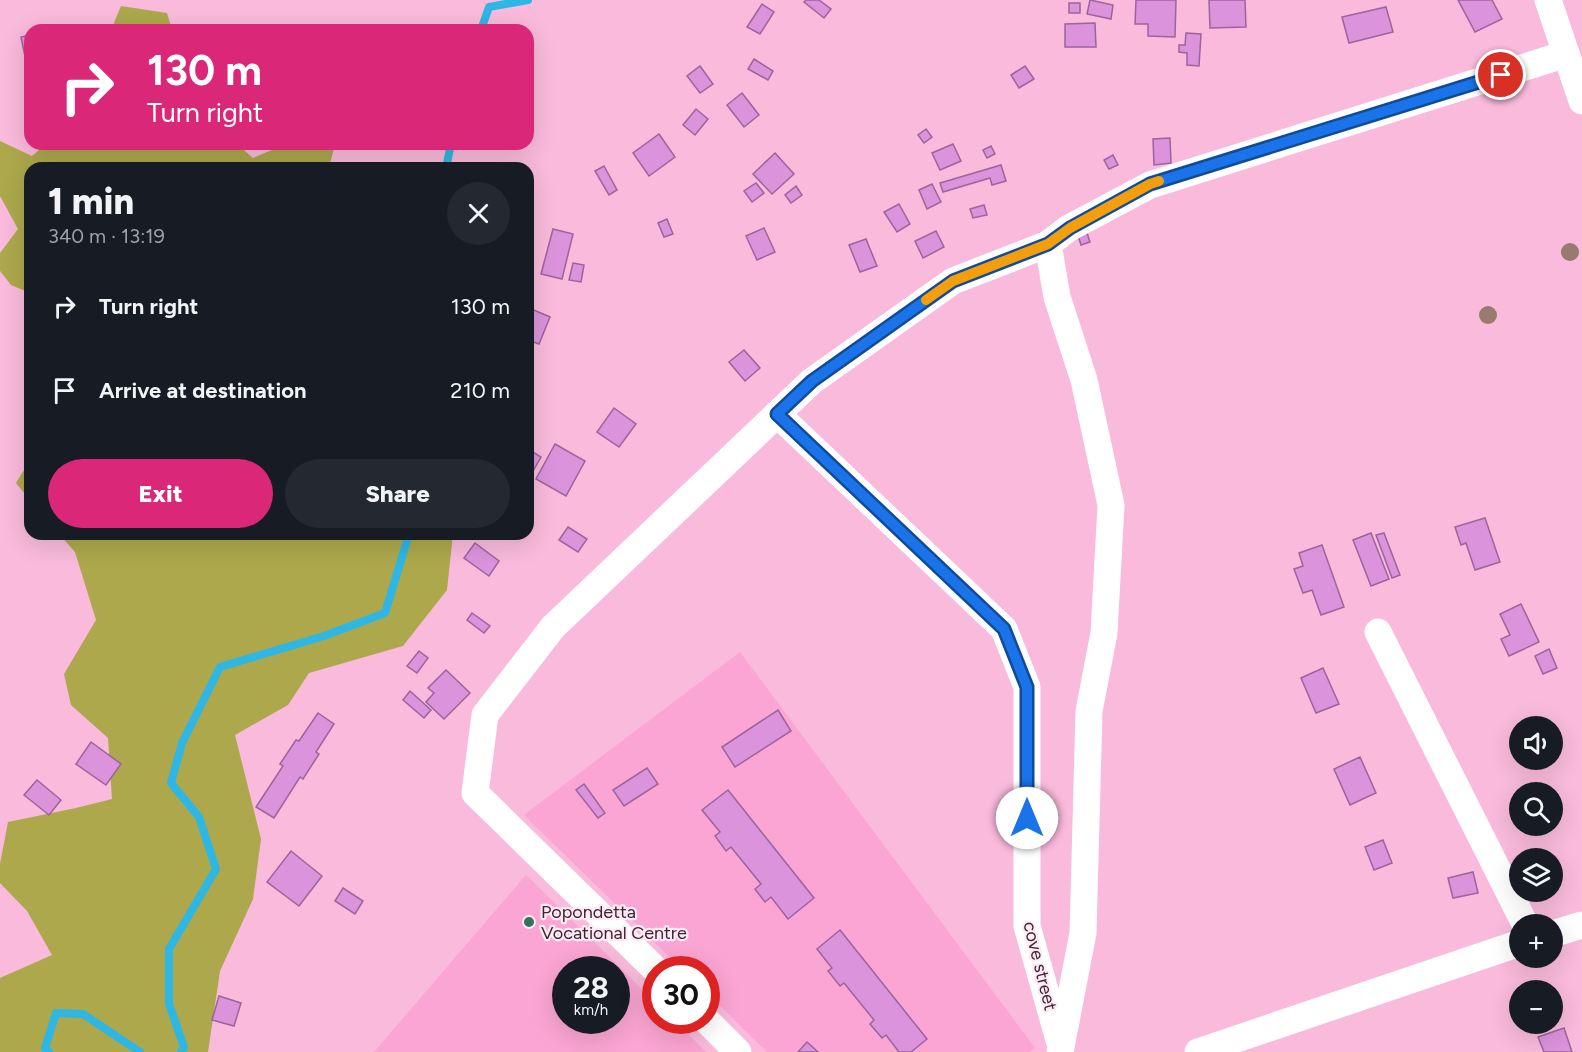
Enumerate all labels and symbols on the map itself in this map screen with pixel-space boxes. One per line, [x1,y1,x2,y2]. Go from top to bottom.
pin [1475,49,1526,100]
position arrow [995,786,1059,850]
place label: Popondetta Vocational Centre [541,901,687,944]
marker: Popondetta Vocational Centre [522,915,536,929]
street label: cove street [1018,919,1062,1013]
speed limit sign: 30 [642,956,720,1034]

